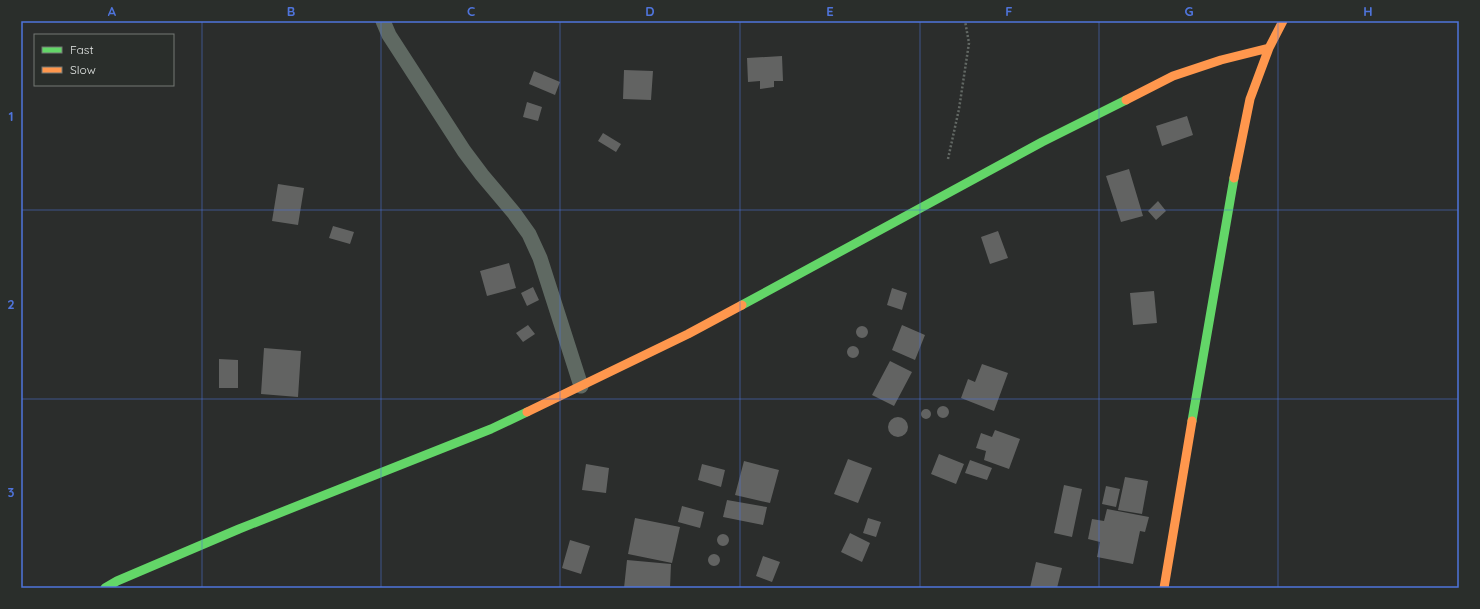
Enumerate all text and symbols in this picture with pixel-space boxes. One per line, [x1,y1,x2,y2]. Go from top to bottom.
text: A [108,3,117,19]
text: B [287,3,295,19]
text: C [467,3,475,19]
text: D [645,3,655,19]
text: E [826,3,834,19]
text: F [1005,3,1013,19]
text: G [1184,3,1194,19]
text: H [1363,3,1373,19]
legend [34,34,174,86]
text: Fast [70,42,94,57]
text: Slow [70,62,96,77]
text: 1 [8,108,14,124]
text: 2 [7,296,15,312]
text: 3 [8,484,15,500]

